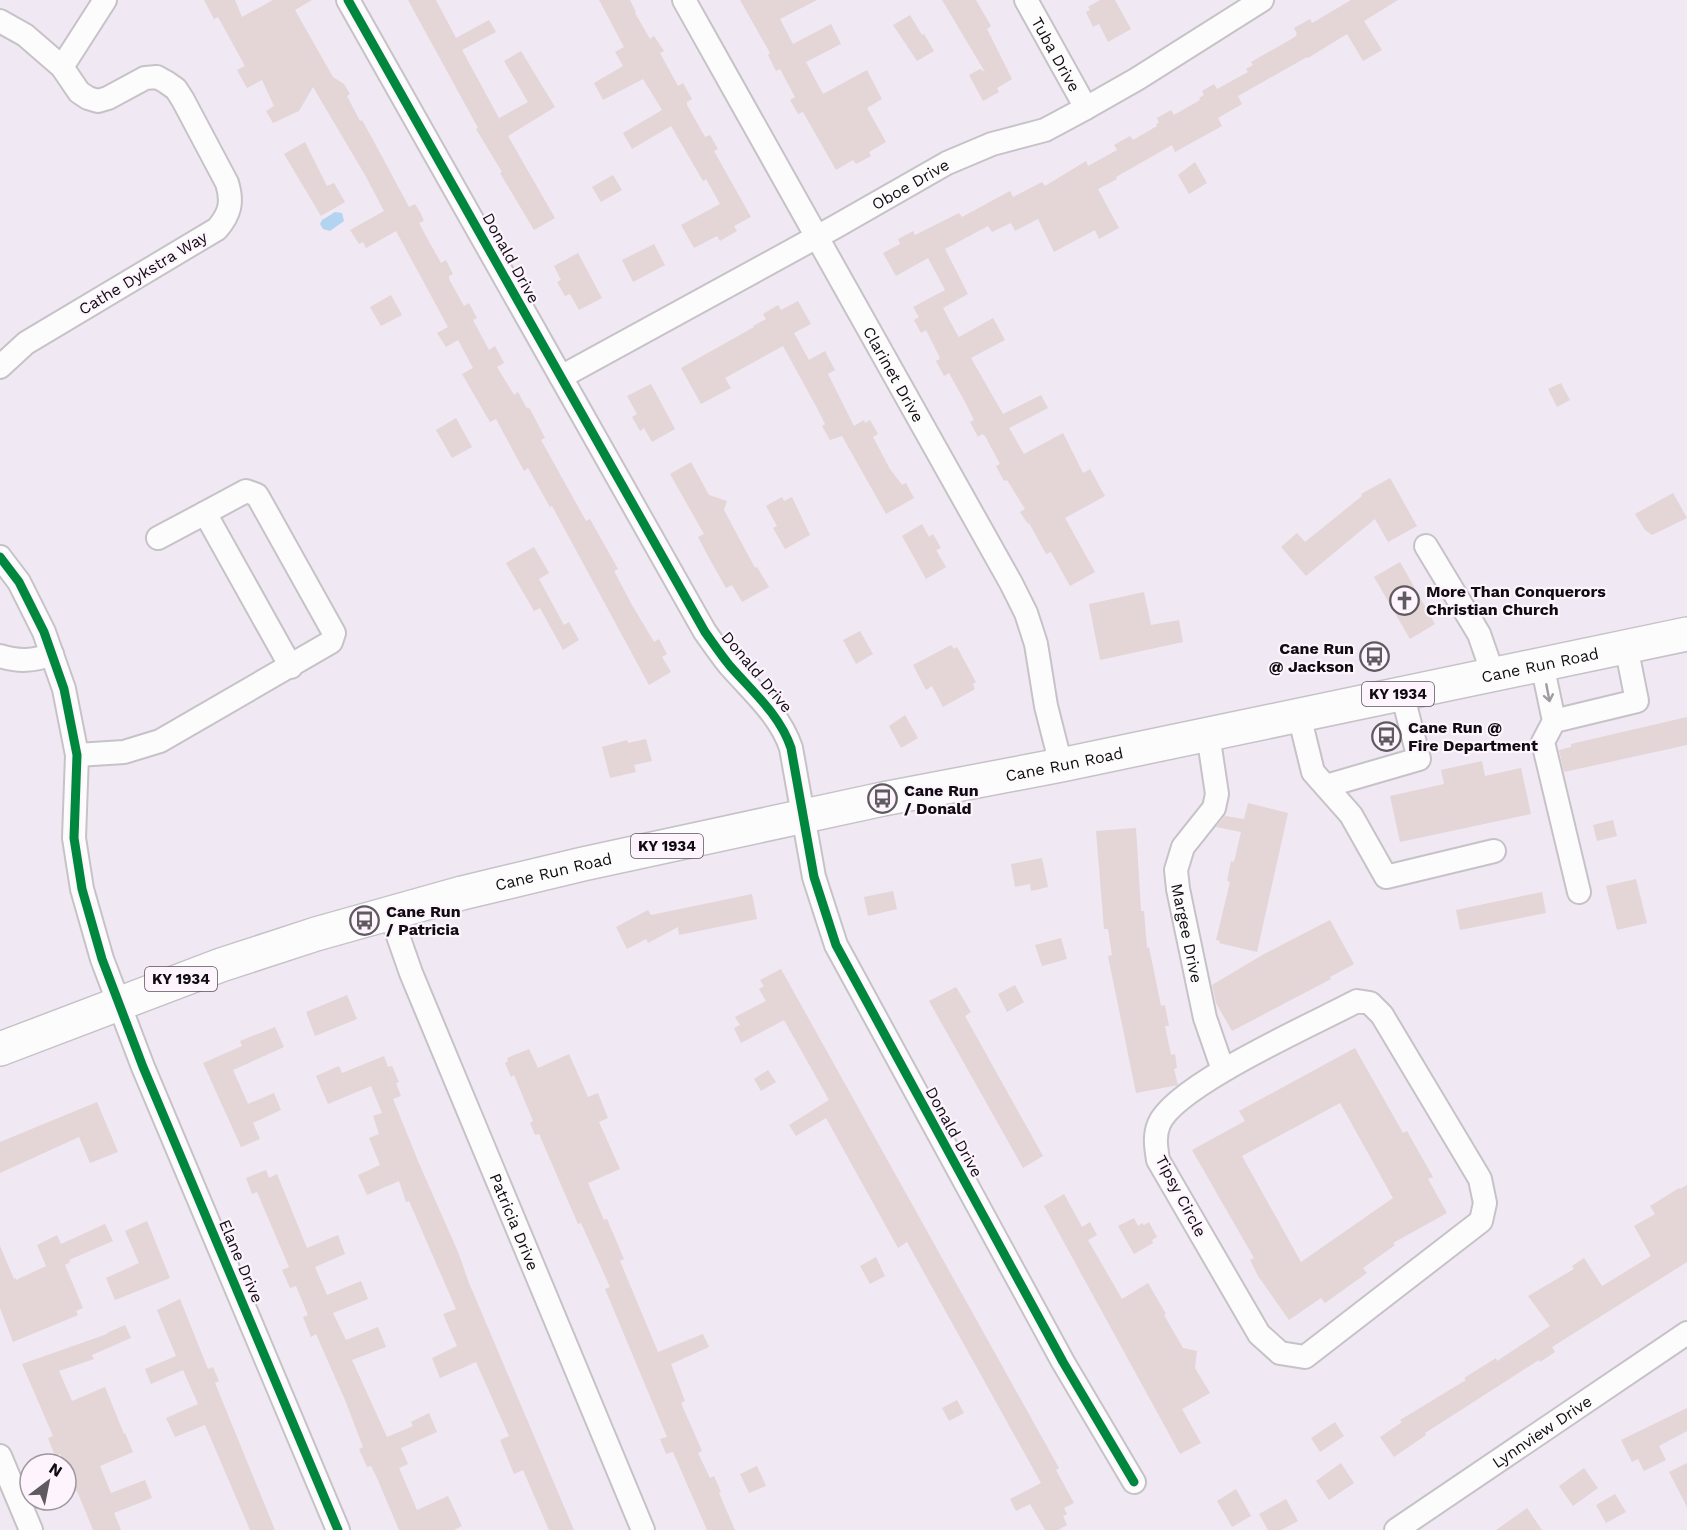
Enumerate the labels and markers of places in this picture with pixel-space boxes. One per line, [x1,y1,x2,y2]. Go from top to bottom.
place label: More Than Conquerors Christian Church [1426,582,1606,619]
church icon: More Than Conquerors Christian Church [1389,584,1421,616]
place label: Cane Run @ Jackson [1269,639,1354,676]
bus stop icon: Cane Run @ Jackson [1359,641,1391,673]
place label: Cane Run @ Fire Department [1408,718,1538,755]
bus stop icon: Cane Run @ Fire Department [1371,720,1403,752]
place label: Cane Run / Donald [904,781,979,818]
bus stop icon: Cane Run / Donald [867,783,899,815]
place label: Cane Run / Patricia [386,902,461,939]
bus stop icon: Cane Run / Patricia [349,904,381,936]

